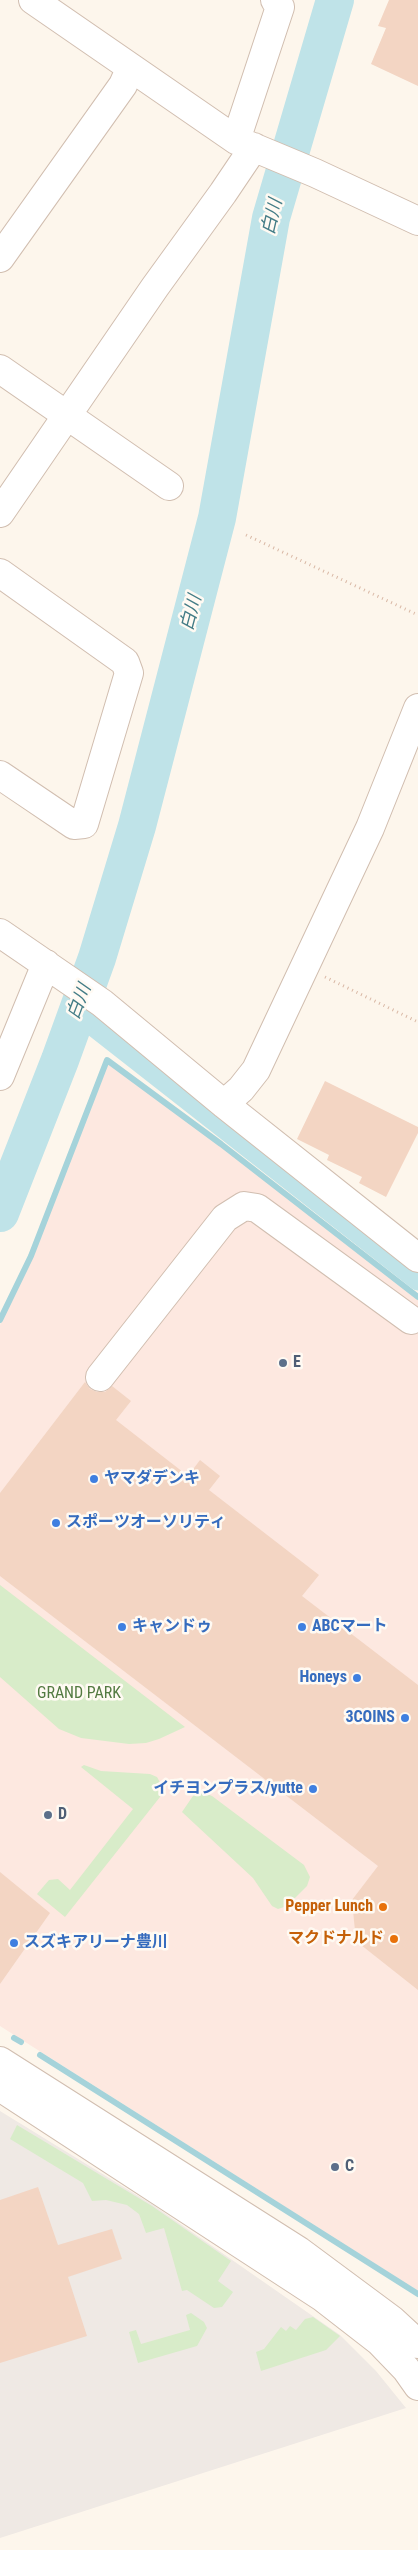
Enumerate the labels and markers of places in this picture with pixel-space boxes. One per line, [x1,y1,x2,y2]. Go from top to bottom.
place label: E [293,1353,301,1373]
marker: E [277,1357,289,1369]
place label: ヤマダデンキ [104,1469,200,1489]
marker: ヤマダデンキ [88,1473,100,1485]
place label: スポーツオーソリティ [66,1513,226,1533]
marker: スポーツオーソリティ [50,1517,62,1529]
place label: キャンドゥ [132,1617,212,1637]
place label: ABCマート [312,1617,388,1637]
marker: キャンドゥ [116,1621,128,1633]
marker: ABCマート [296,1621,308,1633]
place label: Honeys [299,1668,347,1688]
marker: Honeys [351,1672,363,1684]
place label: 3COINS [345,1708,395,1728]
marker: 3COINS [399,1712,411,1724]
place label: イチヨンプラス/yutte [153,1779,303,1799]
marker: イチヨンプラス/yutte [307,1783,319,1795]
place label: D [58,1805,67,1825]
marker: D [42,1809,54,1821]
place label: Pepper Lunch [285,1897,373,1917]
marker: Pepper Lunch [377,1901,389,1913]
place label: マクドナルド [288,1929,384,1949]
place label: スズキアリーナ豊川 [24,1933,168,1953]
marker: マクドナルド [388,1933,400,1945]
marker: スズキアリーナ豊川 [8,1937,20,1949]
place label: C [345,2157,354,2177]
marker: C [329,2161,341,2173]

